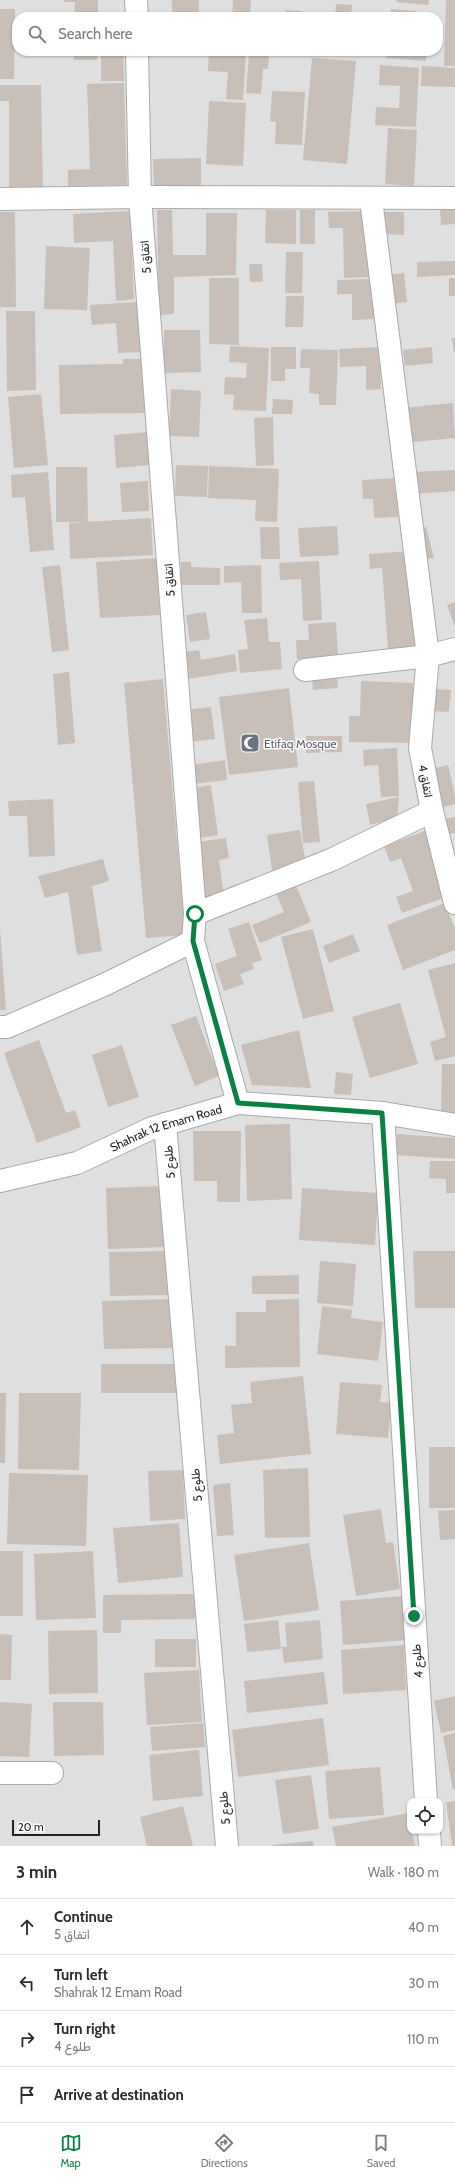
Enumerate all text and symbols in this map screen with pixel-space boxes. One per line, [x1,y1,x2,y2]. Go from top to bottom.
search box [12,12,443,56]
icon: search [26,23,48,45]
text: Search here [58,25,133,43]
street label: اتفاق 5 [136,240,154,274]
street label: اتفاق 5 [160,563,178,597]
mosque icon: Etifaq Mosque [239,732,261,754]
place label: Etifaq Mosque [264,736,336,751]
street label: اتفاق 4 [415,763,437,799]
route start [186,905,204,923]
street label: Shahrak 12 Emam Road [107,1101,224,1154]
street label: طلوع 5 [160,1144,180,1179]
street label: طلوع 5 [187,1467,207,1502]
route end [405,1607,423,1625]
street label: طلوع 4 [408,1643,428,1678]
street label: طلوع 5 [215,1790,235,1825]
map controls [407,1798,443,1834]
button: locate [407,1798,443,1834]
scale bar [12,1818,100,1837]
text: 20 m [18,1820,44,1834]
text: 3 min [16,1862,57,1882]
text: Walk · 180 m [368,1864,439,1880]
text: Continue [54,1908,113,1926]
icon: ahead [16,1916,38,1938]
text: 40 m [408,1919,439,1935]
text: اتفاق 5 [54,1926,90,1942]
text: Turn left [54,1966,108,1984]
icon: left [16,1972,38,1994]
text: 30 m [409,1975,439,1991]
text: Shahrak 12 Emam Road [54,1984,182,2000]
text: Turn right [54,2020,115,2038]
icon: right [16,2028,38,2050]
text: 110 m [407,2031,439,2047]
text: طلوع 4 [54,2038,91,2054]
icon: arrive [16,2084,38,2106]
text: Arrive at destination [54,2086,184,2104]
tab: Map [60,2132,82,2170]
tab: Directions [201,2132,248,2170]
tab: Saved [367,2132,395,2170]

